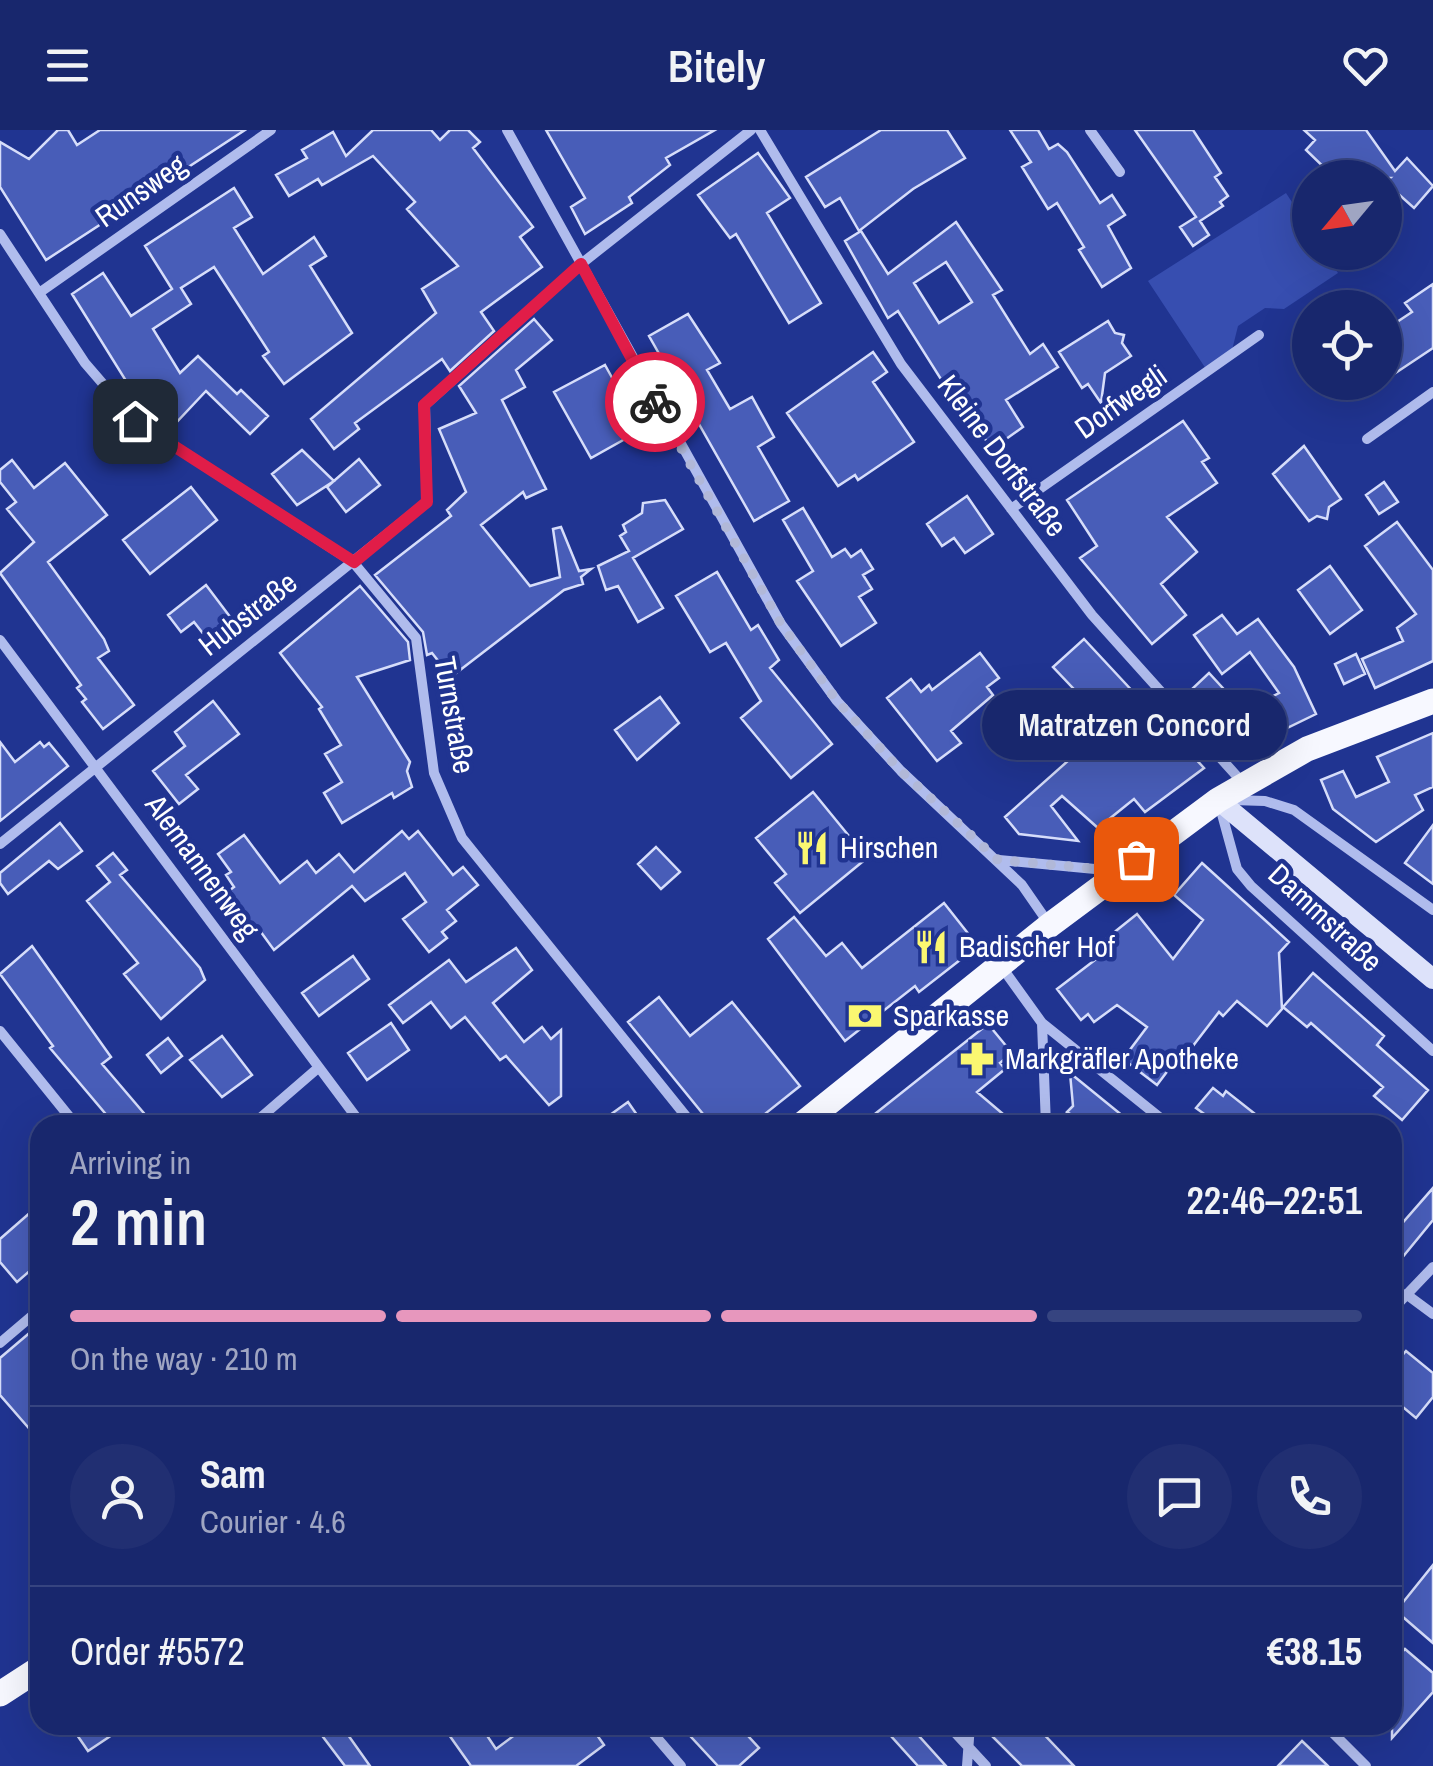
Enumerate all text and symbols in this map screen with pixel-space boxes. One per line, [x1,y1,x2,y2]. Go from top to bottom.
text: Bitely [668,35,765,96]
icon: menu [40,38,95,93]
icon: heart [1338,38,1393,93]
street label: Runsweg [87,144,194,236]
north arrow [1292,160,1402,270]
map controls [1292,160,1402,400]
button: locate [1292,290,1402,400]
courier [605,352,705,452]
street label: Dorfwegli [1066,355,1174,447]
street label: Kleine Dorfstraße [929,366,1077,544]
icon: bike [628,375,683,430]
pin [93,379,178,464]
icon: home [108,394,163,449]
street label: Hubstraße [190,562,305,664]
street label: Turnstraße [425,653,485,777]
callout: Matratzen Concord [984,689,1288,759]
text: Matratzen Concord [1018,703,1251,746]
street label: Alemannenweg [136,785,269,947]
pin [1094,817,1179,902]
place label: Hirschen [840,827,938,867]
restaurant icon: Hirschen [793,829,831,867]
icon: bag [1109,832,1164,887]
street label: Dammstraße [1260,854,1391,980]
place label: Badischer Hof [959,926,1115,966]
restaurant icon: Badischer Hof [912,928,950,966]
place label: Sparkasse [893,995,1009,1035]
bank icon: Sparkasse [846,997,884,1035]
place label: Markgräfler Apotheke [1005,1038,1239,1078]
pharmacy icon: Markgräfler Apotheke [958,1040,996,1078]
text: Arriving in [70,1141,191,1184]
text: 22:46–22:51 [1186,1175,1362,1226]
text: 2 min [70,1178,207,1265]
text: On the way · 210 m [70,1337,298,1380]
button: person [70,1444,175,1549]
button: chat [1127,1444,1232,1549]
button: phone [1257,1444,1362,1549]
text: Sam [200,1449,266,1500]
text: Courier · 4.6 [200,1500,346,1543]
text: Order #5572 [70,1626,245,1677]
text: €38.15 [1267,1626,1362,1677]

